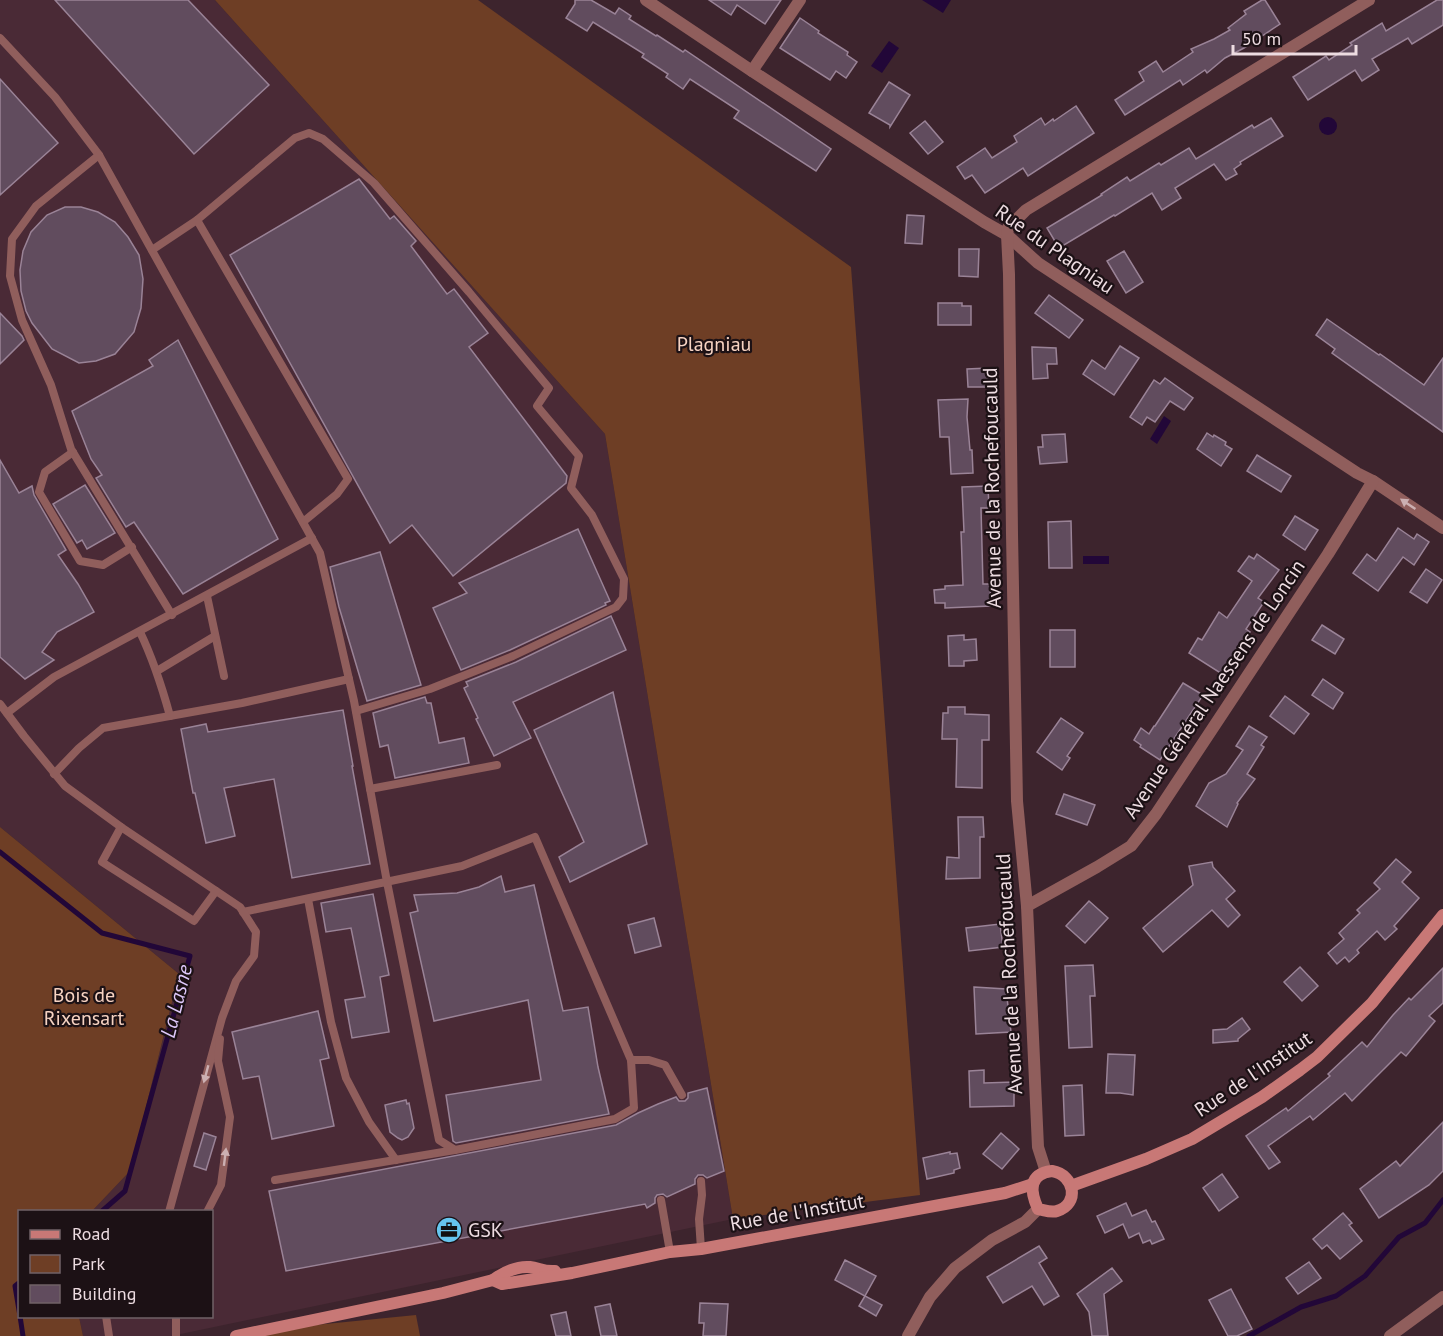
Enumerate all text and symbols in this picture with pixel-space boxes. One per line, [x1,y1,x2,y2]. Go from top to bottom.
scale bar [1233,18,1356,56]
text: 50 m [1242,27,1281,50]
street label: Rue du Plagniau [990,198,1120,300]
park label: Plagniau [677,331,751,357]
street label: Avenue de la Rochefoucauld [977,367,1007,609]
one-way arrow [1400,499,1416,510]
street label: Avenue Général Naessens de Loncin [1117,555,1311,823]
street label: Avenue de la Rochefoucauld [990,853,1028,1095]
water label: La Lasne [154,961,198,1040]
park label: Bois de Rixensart [44,982,125,1031]
street label: Rue de l'Institut [1189,1025,1317,1123]
one-way arrow [201,1065,211,1083]
one-way arrow [220,1147,229,1166]
street label: Rue de l'Institut [728,1187,866,1237]
legend [18,1210,213,1318]
office icon: GSK [434,1215,464,1245]
place label: GSK [468,1217,503,1243]
text: Road [72,1222,110,1245]
text: Park [72,1252,105,1275]
text: Building [72,1282,136,1305]

